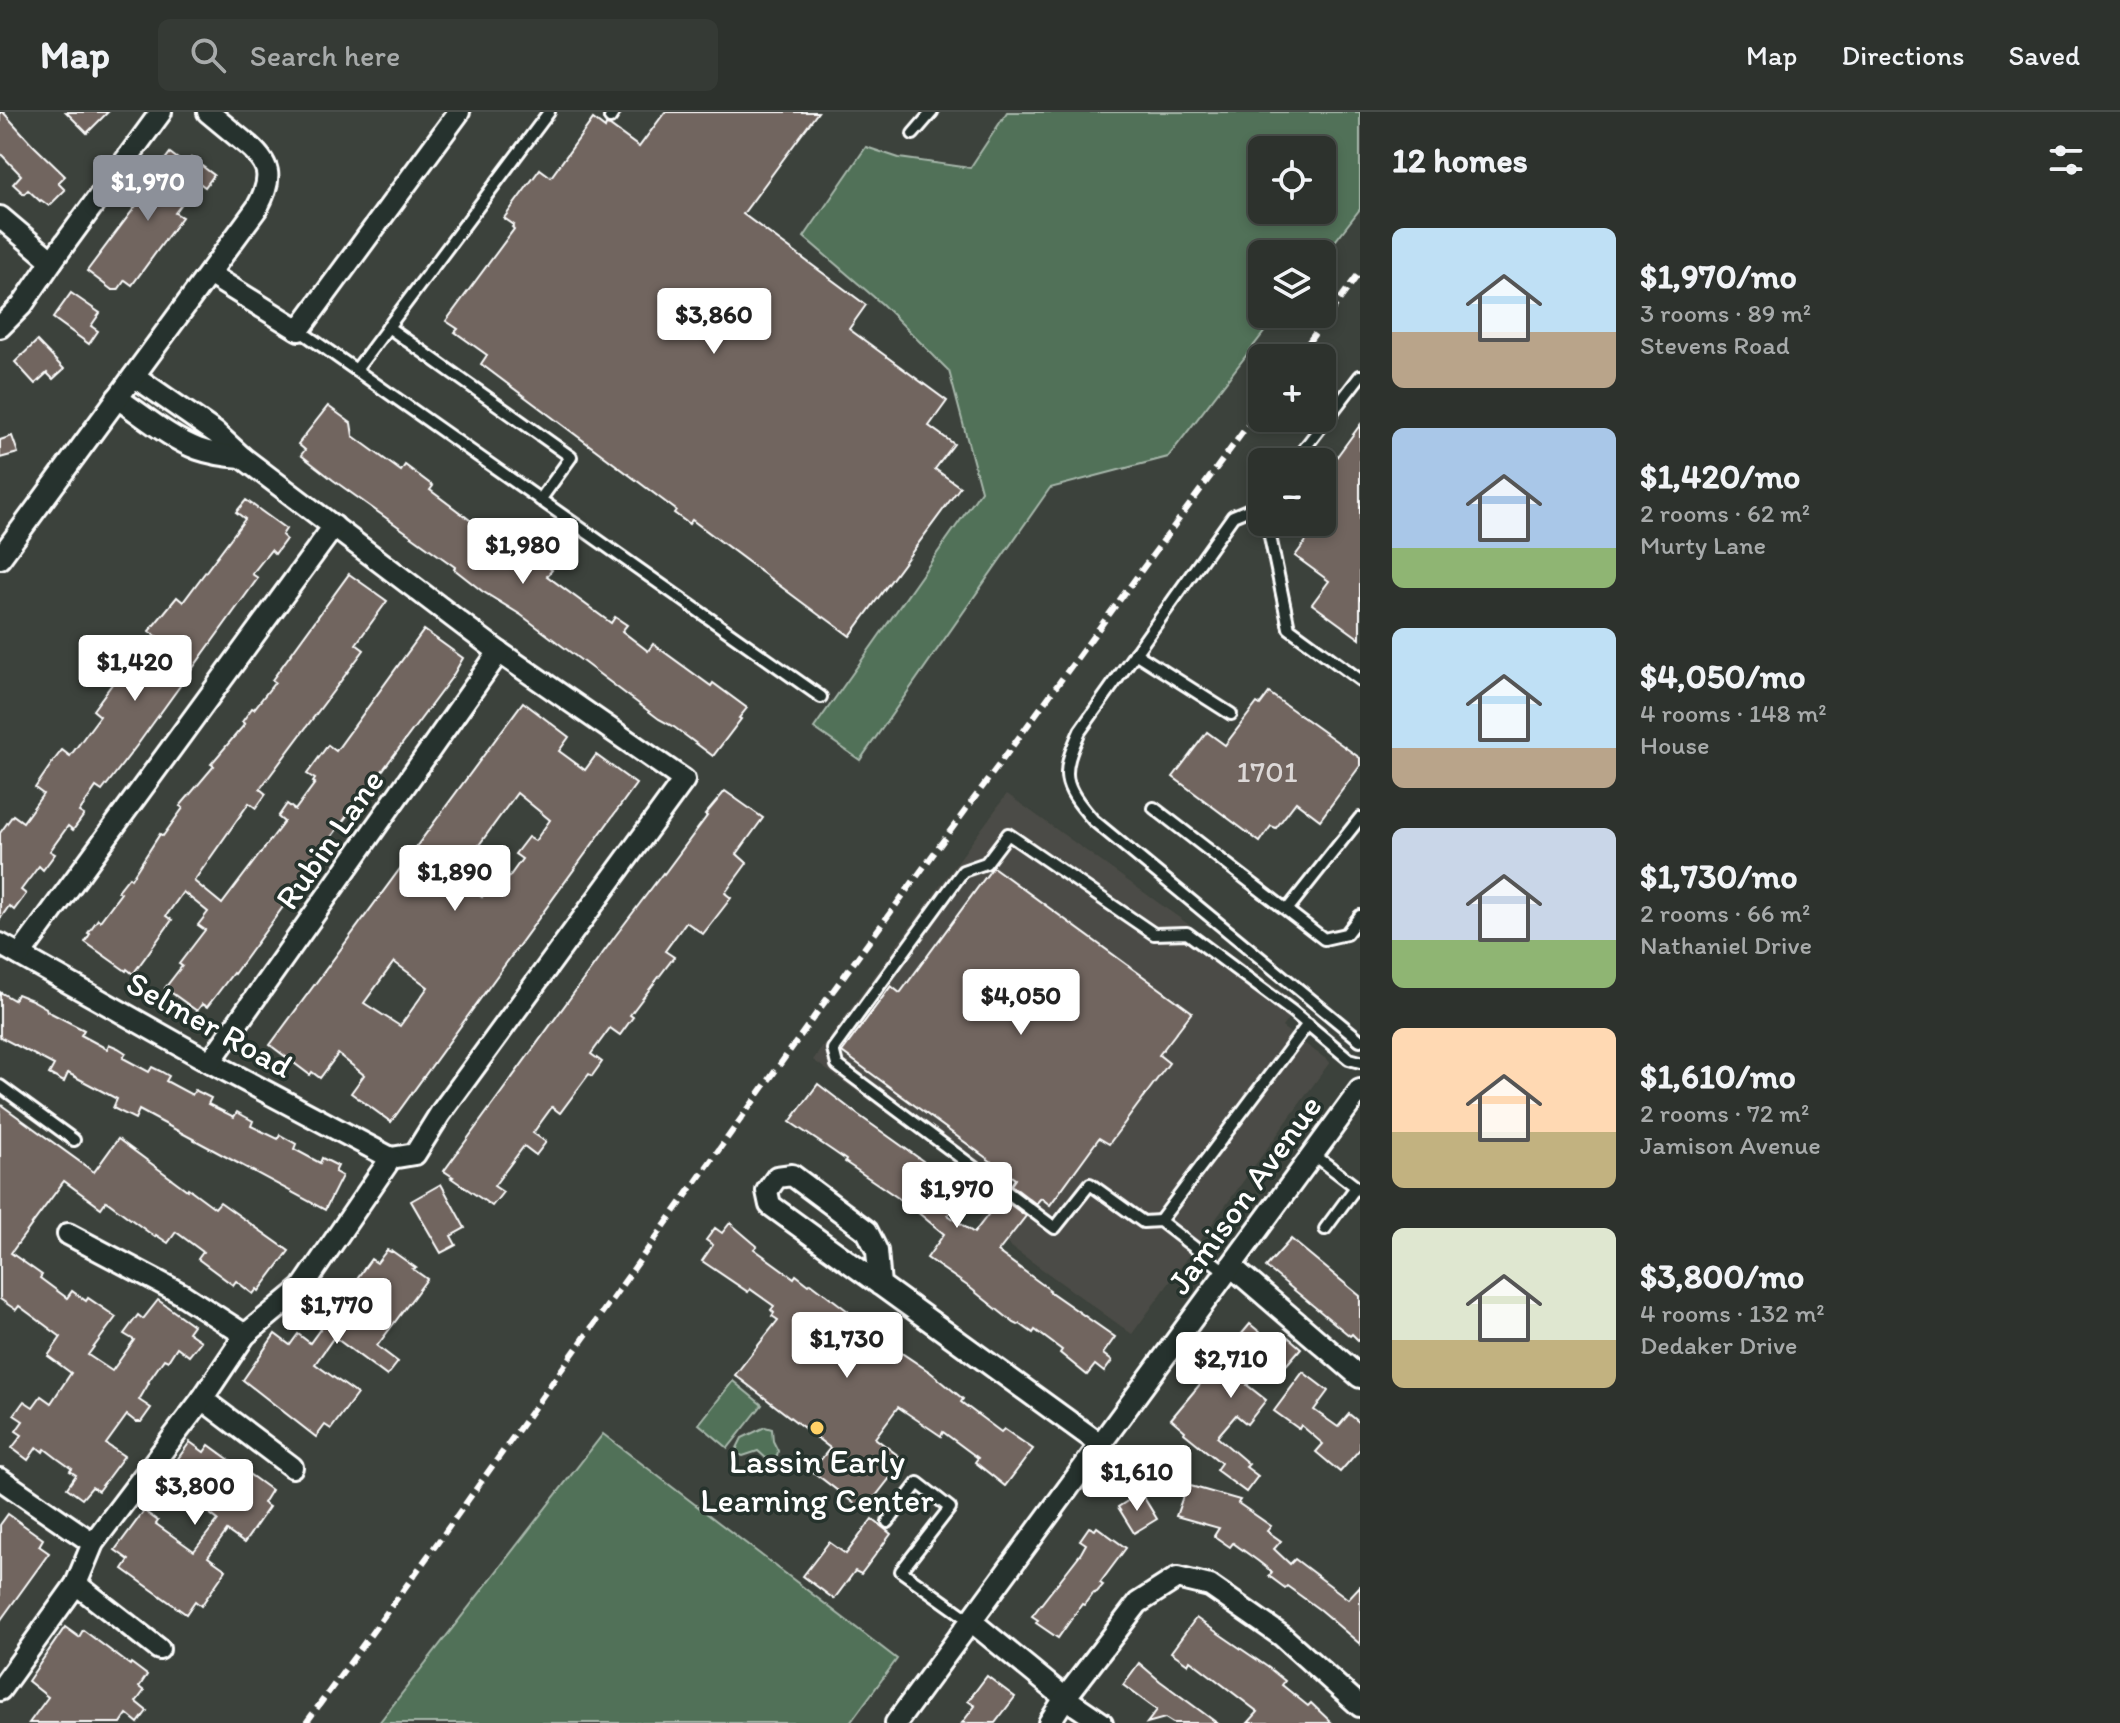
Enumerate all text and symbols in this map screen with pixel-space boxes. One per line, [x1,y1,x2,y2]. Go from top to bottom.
search box [158,19,718,91]
text: Map [40,32,110,78]
icon: search [186,33,230,77]
text: Search here [250,37,400,74]
text: Map [1746,38,1797,72]
text: Directions [1841,38,1965,72]
text: Saved [2009,38,2080,72]
map controls [1248,136,1336,536]
button: locate [1248,136,1336,224]
icon: filters [2044,138,2088,182]
text: 12 homes [1392,140,1528,181]
pin: $1,970 [83,155,213,223]
text: $1,970 [111,165,185,197]
button: layers [1248,240,1336,328]
text: $1,970/mo [1640,256,1797,297]
icon: home [1456,260,1552,356]
pin: $3,860 [649,288,779,356]
text: 3 rooms · 89 m² [1640,297,1811,329]
text: $3,860 [675,298,753,330]
text: Stevens Road [1640,329,1790,361]
button: + [1248,344,1336,432]
button: − [1248,448,1336,536]
text: $1,420/mo [1640,456,1800,497]
icon: home [1456,460,1552,556]
text: 2 rooms · 62 m² [1640,497,1810,529]
pin: $1,980 [458,518,588,586]
text: $1,980 [485,528,561,560]
text: Murty Lane [1640,529,1766,561]
pin: $1,420 [70,635,200,703]
text: $1,420 [97,645,173,677]
text: $4,050/mo [1640,656,1806,697]
icon: home [1456,660,1552,756]
text: 4 rooms · 148 m² [1640,697,1827,729]
text: House [1640,729,1710,761]
house number: 1701 [1236,753,1298,790]
street label: Rubin Lane [266,761,393,917]
pin: $1,890 [390,845,520,913]
text: $1,890 [417,855,493,887]
text: $1,730/mo [1640,856,1798,897]
icon: home [1456,860,1552,956]
text: 2 rooms · 66 m² [1640,897,1810,929]
text: Nathaniel Drive [1640,929,1812,961]
street label: Selmer Road [119,962,300,1087]
pin: $4,050 [956,969,1086,1037]
text: $4,050 [981,979,1061,1011]
text: $1,610/mo [1640,1056,1796,1097]
icon: home [1456,1060,1552,1156]
street label: Jamison Avenue [1158,1087,1331,1302]
text: 2 rooms · 72 m² [1640,1097,1809,1129]
text: Jamison Avenue [1640,1129,1821,1161]
pin: $1,970 [892,1162,1022,1230]
text: $1,970 [920,1172,994,1204]
text: $3,800/mo [1640,1256,1805,1297]
icon: home [1456,1260,1552,1356]
pin: $1,770 [272,1278,402,1346]
text: $1,770 [300,1288,374,1320]
text: 4 rooms · 132 m² [1640,1297,1825,1329]
pin: $1,730 [782,1312,912,1380]
text: $1,730 [810,1322,884,1354]
text: Dedaker Drive [1640,1329,1797,1361]
pin: $2,710 [1166,1332,1296,1400]
text: $2,710 [1194,1342,1268,1374]
marker: Lassin Early Learning Center [808,1419,826,1437]
place label: Lassin Early Learning Center [700,1441,934,1521]
pin: $1,610 [1072,1445,1202,1513]
text: $1,610 [1100,1455,1174,1487]
pin: $3,800 [130,1459,260,1527]
text: $3,800 [155,1469,235,1501]

